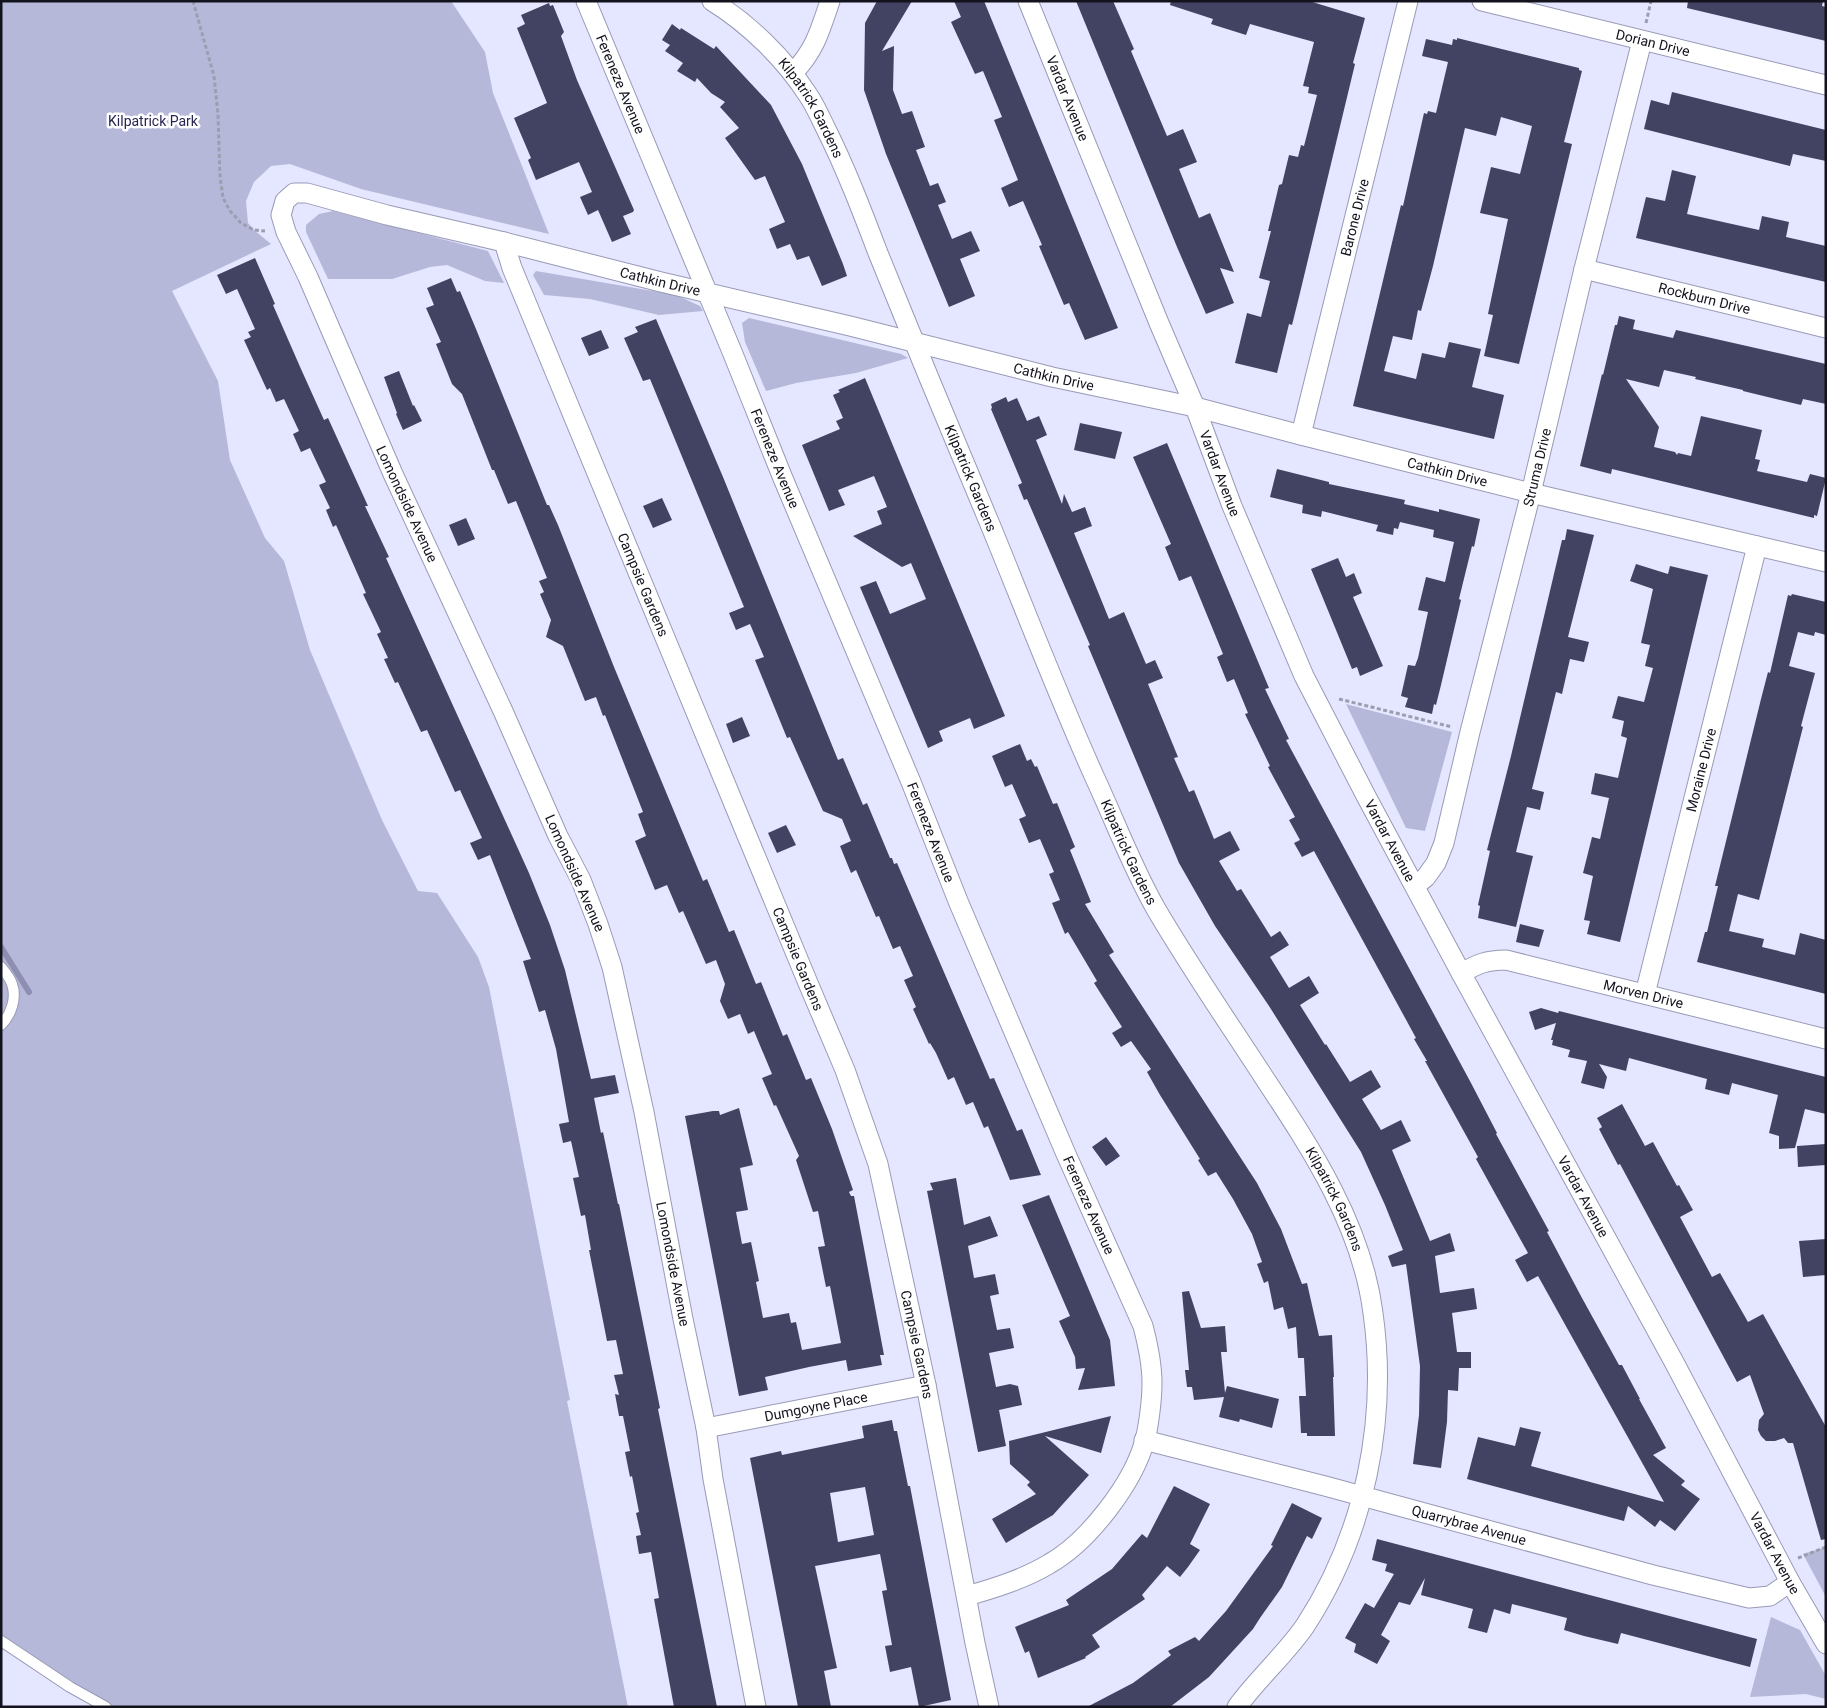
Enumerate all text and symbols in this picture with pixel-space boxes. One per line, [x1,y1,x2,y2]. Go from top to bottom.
street label: Dorian Drive [1614,26,1692,59]
street label: Fereneze Avenue [593,32,648,136]
street label: Vardar Avenue [1043,53,1092,143]
street label: Kilpatrick Gardens [775,55,847,160]
park label: Kilpatrick Park [108,113,199,129]
street label: Barone Drive [1337,177,1372,258]
street label: Cathkin Drive [618,264,702,299]
street label: Rockburn Drive [1657,279,1752,317]
street label: Cathkin Drive [1012,360,1096,394]
street label: Fereneze Avenue [748,406,803,511]
street label: Kilpatrick Gardens [942,423,1000,534]
street label: Struma Drive [1520,426,1554,508]
street label: Vardar Avenue [1197,428,1243,519]
street label: Lomondside Avenue [373,443,441,565]
street label: Cathkin Drive [1405,454,1489,490]
street label: Campsie Gardens [615,531,672,639]
street label: Moraine Drive [1683,726,1719,813]
street label: Fereneze Avenue [904,780,958,884]
street label: Kilpatrick Gardens [1098,797,1160,908]
street label: Vardar Avenue [1361,797,1418,884]
street label: Lomondside Avenue [542,812,608,934]
street label: Campsie Gardens [769,905,827,1013]
street label: Morven Drive [1602,976,1685,1012]
street label: Kilpatrick Gardens [1302,1144,1366,1253]
street label: Vardar Avenue [1555,1153,1612,1240]
street label: Fereneze Avenue [1060,1154,1118,1257]
street label: Lomondside Avenue [653,1200,693,1328]
street label: Campsie Gardens [898,1289,936,1400]
street label: Dumgoyne Place [763,1389,869,1424]
street label: Quarrybrae Avenue [1410,1502,1528,1548]
street label: Vardar Avenue [1747,1510,1803,1597]

